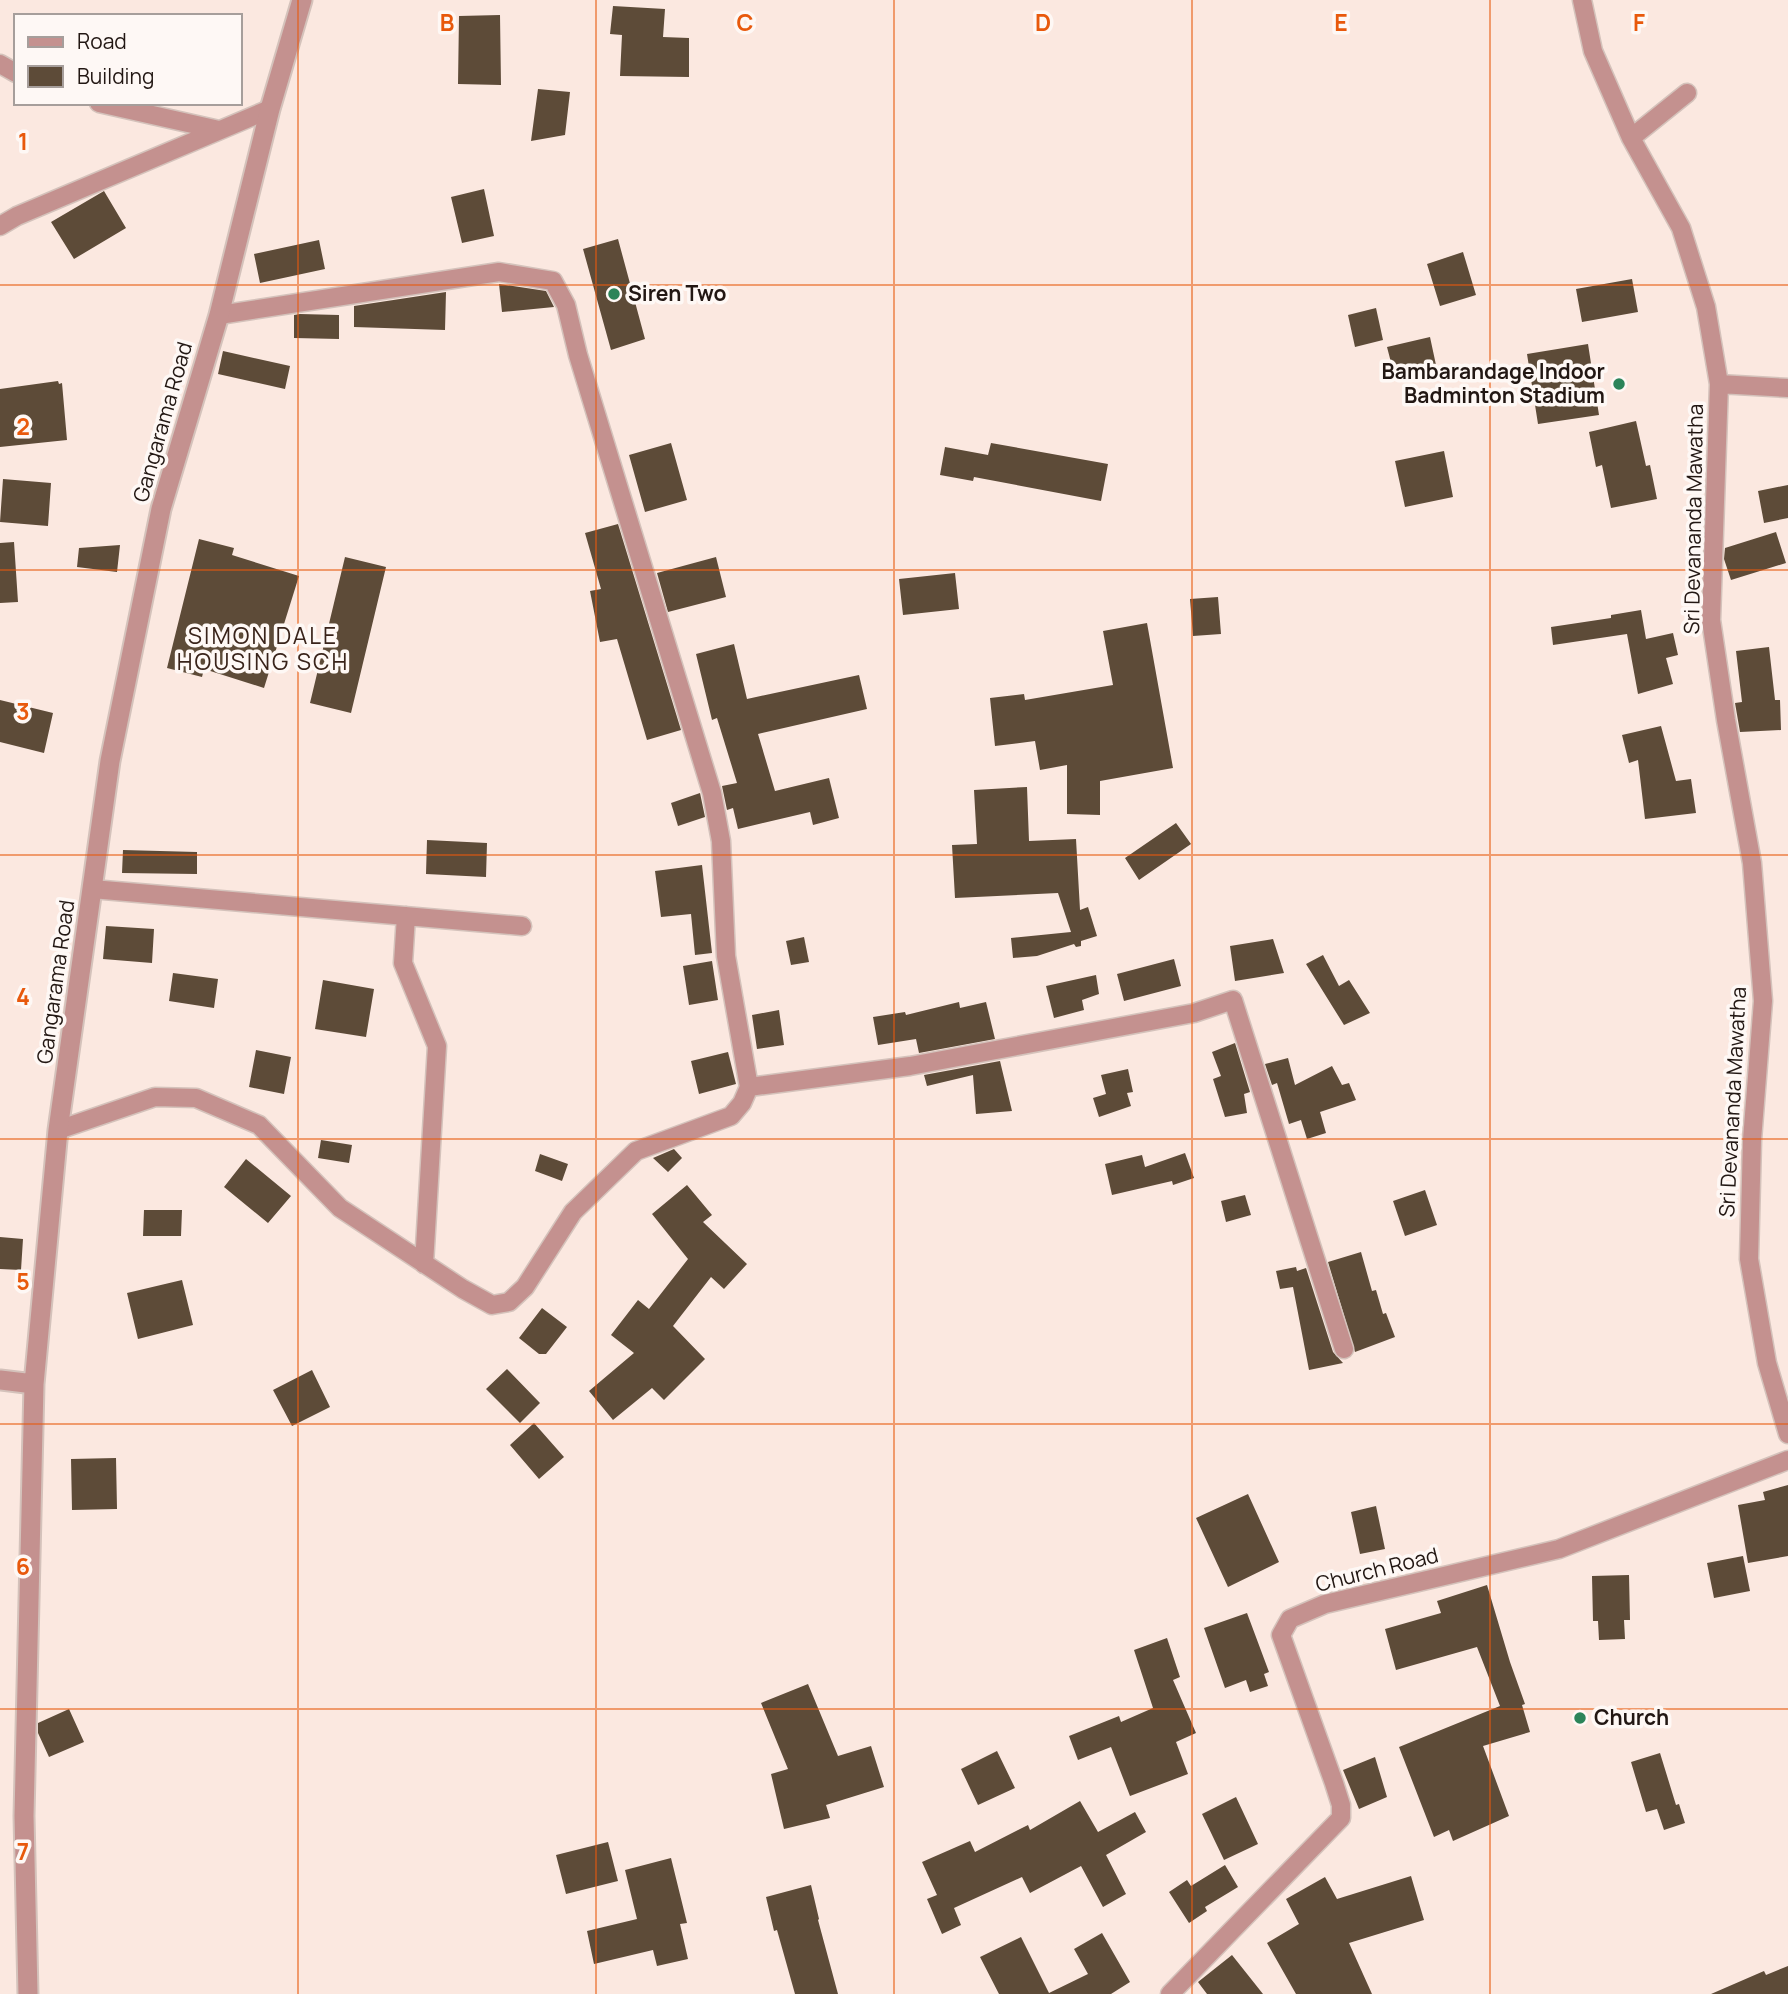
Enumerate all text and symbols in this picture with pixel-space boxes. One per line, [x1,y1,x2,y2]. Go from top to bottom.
text: B [440,6,454,38]
text: C [737,6,754,38]
text: D [1035,6,1051,38]
text: E [1334,6,1348,38]
text: F [1633,6,1645,38]
legend [14,14,242,105]
text: Road [77,27,127,55]
text: Building [77,62,154,90]
text: 1 [18,125,28,157]
place label: Siren Two [628,279,726,307]
marker: Siren Two [606,286,622,302]
street label: Gangarama Road [126,338,198,505]
place label: Bambarandage Indoor Badminton Stadium [1382,357,1605,409]
marker: Bambarandage Indoor Badminton Stadium [1611,376,1627,392]
street label: Sri Devananda Mawatha [1677,403,1709,635]
text: 2 [16,410,30,442]
district label: SIMON DALE HOUSING SCH [177,619,349,677]
text: 3 [16,695,30,727]
street label: Gangarama Road [30,898,80,1066]
text: 4 [16,980,30,1012]
street label: Sri Devananda Mawatha [1712,986,1752,1218]
text: 5 [16,1265,30,1297]
street label: Church Road [1313,1540,1441,1598]
text: 6 [16,1550,30,1582]
place label: Church [1594,1703,1669,1731]
marker: Church [1572,1710,1588,1726]
text: 7 [17,1835,29,1867]

